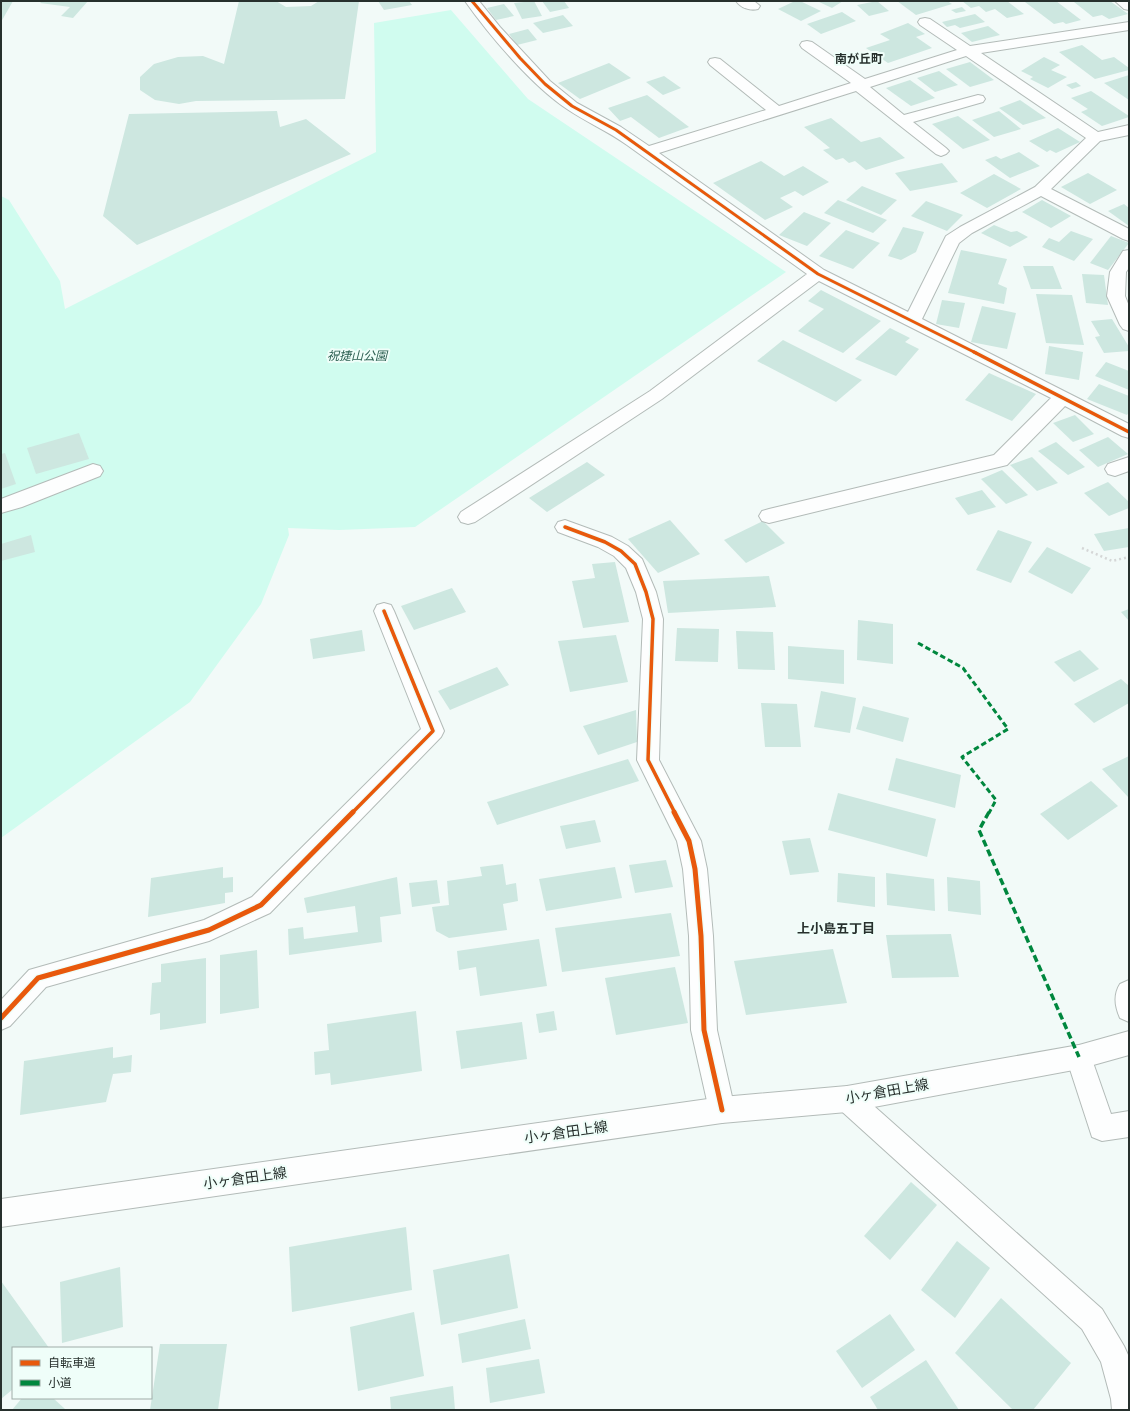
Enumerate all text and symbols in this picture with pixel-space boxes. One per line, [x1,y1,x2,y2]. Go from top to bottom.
district label: 南が丘町 [835,50,883,66]
park label: 祝捷山公園 [327,347,389,363]
district label: 上小島五丁目 [797,919,875,936]
street label: 小ヶ倉田上線 [844,1074,930,1107]
street label: 小ヶ倉田上線 [523,1116,609,1147]
street label: 小ヶ倉田上線 [202,1162,288,1193]
legend [12,1347,152,1399]
text: 自転車道 [48,1354,96,1370]
text: 小道 [48,1374,72,1390]

